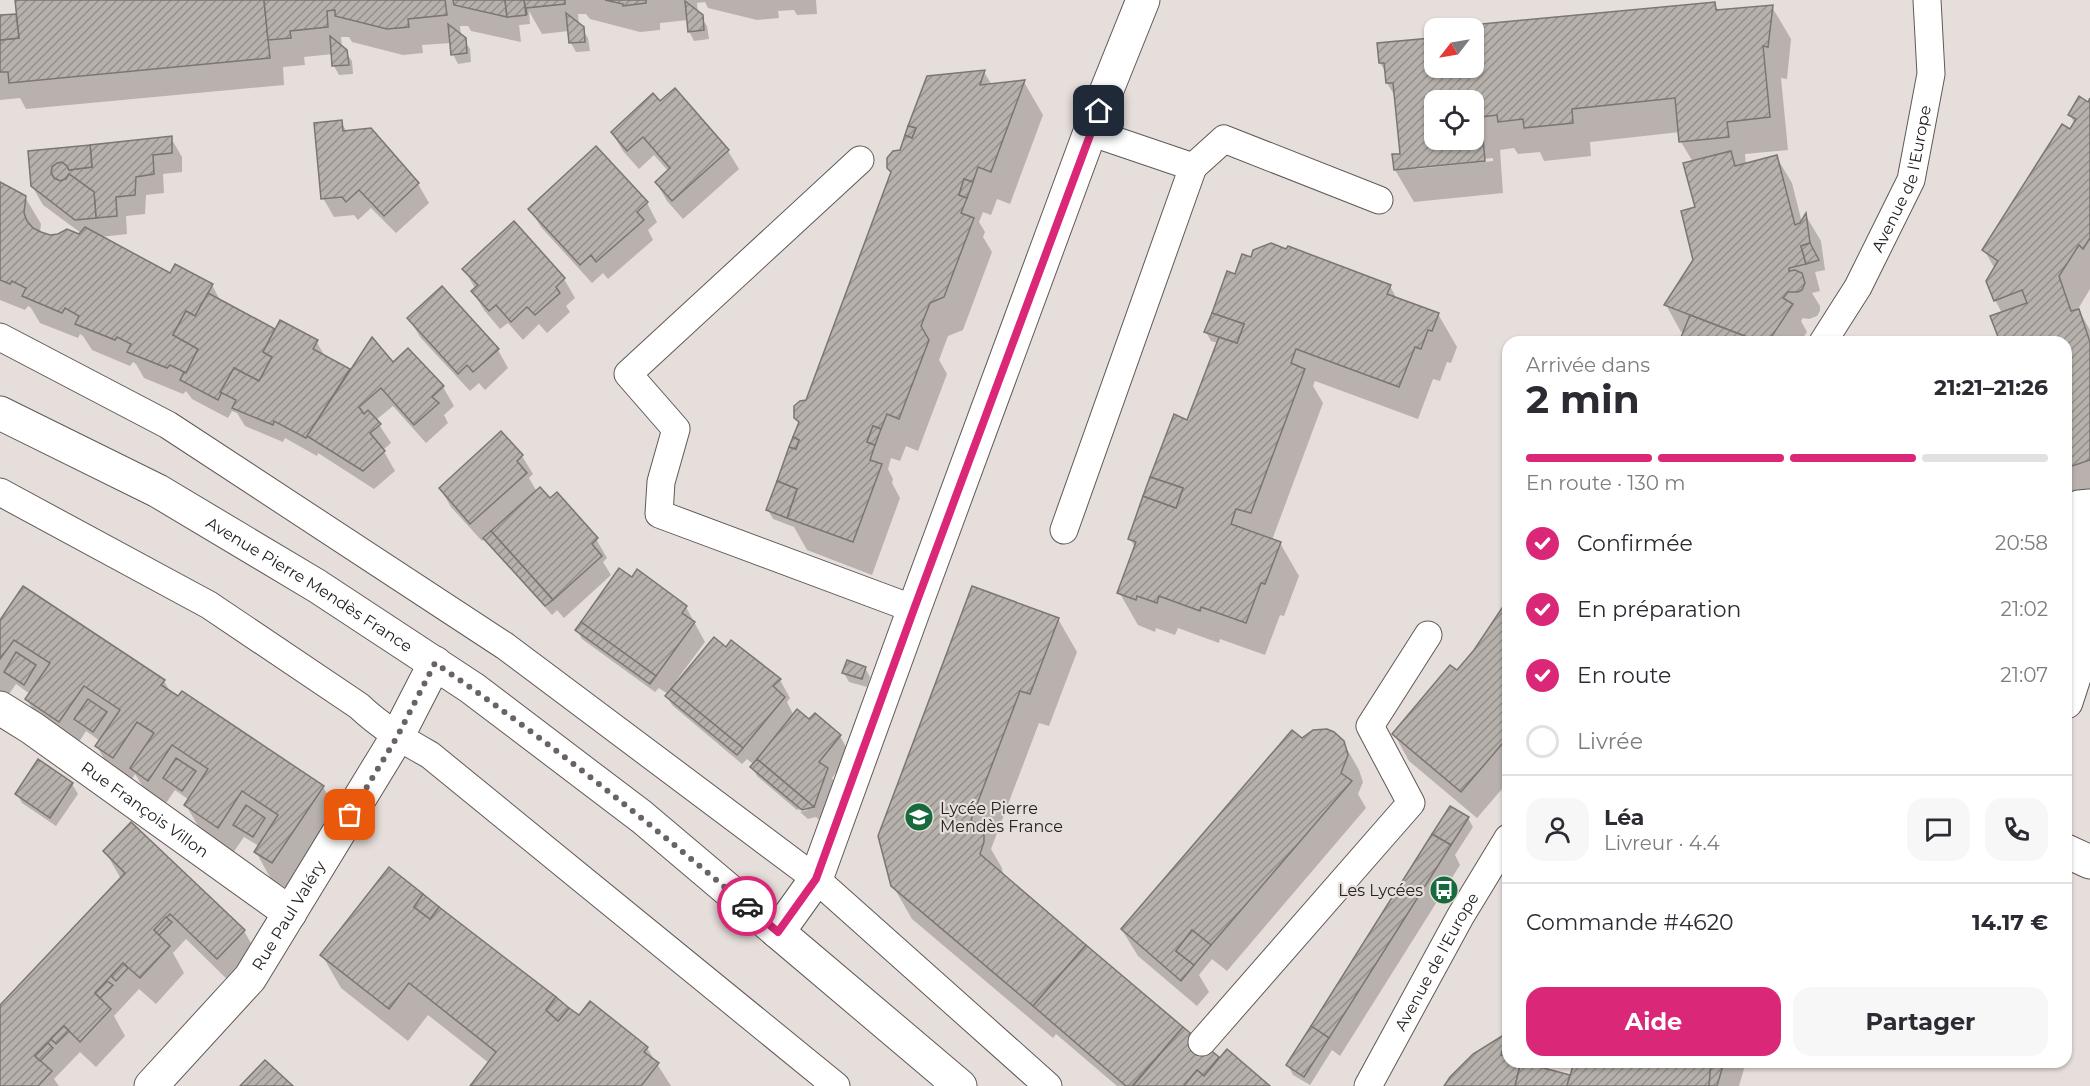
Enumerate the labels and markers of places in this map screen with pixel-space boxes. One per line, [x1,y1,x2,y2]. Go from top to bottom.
pin [1073,85,1124,136]
pin [324,789,375,840]
place label: Lycée Pierre Mendès France [940,799,1063,836]
school or university icon: Lycée Pierre Mendès France [903,801,935,833]
bus stop icon: Les Lycées [1428,874,1460,906]
place label: Les Lycées [1338,881,1423,900]

